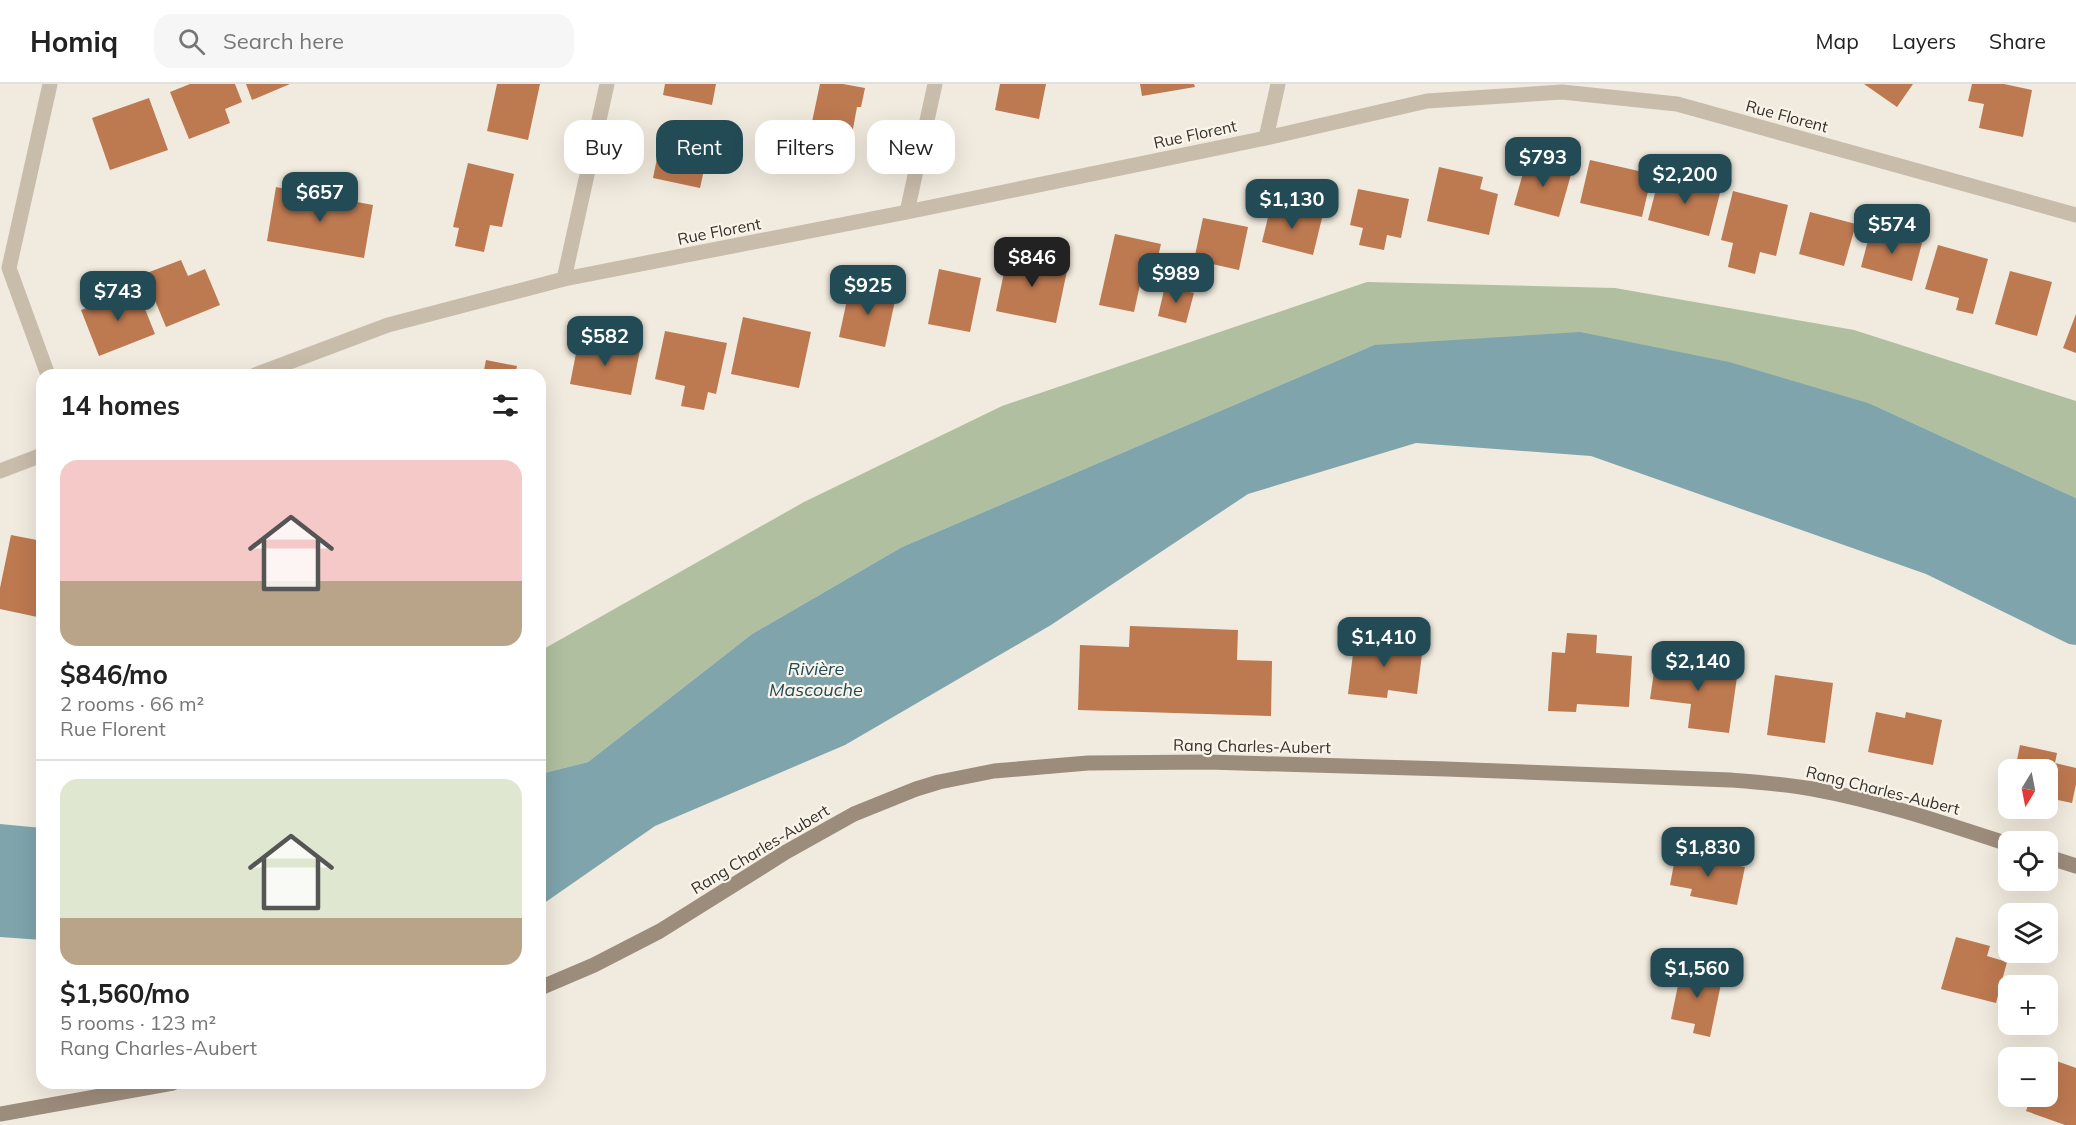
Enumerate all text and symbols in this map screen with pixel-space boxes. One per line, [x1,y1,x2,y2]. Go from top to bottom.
search box [154,14,574,68]
text: Homiq [30,24,118,59]
icon: search [175,25,208,58]
text: Search here [223,27,344,55]
text: Map [1816,28,1859,54]
text: Layers [1892,28,1956,54]
text: Share [1989,28,2046,54]
street label: Rue Florent [1744,95,1831,137]
street label: Rue Florent [1152,115,1239,153]
chip: Buy [564,120,644,174]
chip: Rent [656,120,743,174]
chip: Filters [755,120,855,174]
chip: New [867,120,955,174]
pin: $793 [1507,137,1579,188]
text: $793 [1519,144,1567,169]
pin: $2,200 [1636,154,1734,205]
text: $2,200 [1653,161,1717,186]
pin: $657 [284,172,356,223]
text: $657 [296,179,344,204]
pin: $1,130 [1243,179,1341,230]
text: $1,130 [1260,186,1324,211]
pin: $574 [1856,204,1928,255]
text: $574 [1868,211,1916,236]
street label: Rue Florent [676,213,763,249]
pin: $846 [996,237,1068,288]
text: $846 [1008,244,1056,269]
pin: $989 [1140,253,1212,304]
text: $989 [1152,260,1200,285]
pin: $925 [832,265,904,316]
pin: $743 [82,271,154,322]
text: $925 [844,272,892,297]
text: $743 [94,278,142,303]
pin: $582 [569,316,641,367]
text: $582 [581,323,629,348]
text: 14 homes [60,389,180,422]
icon: filters [489,389,522,422]
icon: home [237,499,345,607]
pin: $1,410 [1335,617,1433,668]
text: $1,410 [1352,624,1416,649]
pin: $2,140 [1649,641,1747,692]
text: $2,140 [1666,648,1730,673]
water label: Rivière Mascouche [769,657,863,701]
text: $846/mo [60,658,168,691]
text: 2 rooms · 66 m² [60,691,204,716]
text: Rue Florent [60,716,166,741]
street label: Rang Charles-Aubert [1173,735,1331,757]
north arrow [1998,759,2058,819]
map controls [1998,759,2058,1107]
street label: Rang Charles-Aubert [1804,761,1962,819]
street label: Rang Charles-Aubert [687,800,833,898]
icon: home [237,818,345,926]
pin: $1,830 [1659,827,1757,878]
button: locate [1998,831,2058,891]
text: $1,830 [1676,834,1740,859]
button: layers [1998,903,2058,963]
pin: $1,560 [1648,948,1746,999]
text: $1,560 [1665,955,1729,980]
button: + [1998,975,2058,1035]
text: $1,560/mo [60,977,190,1010]
text: 5 rooms · 123 m² [60,1010,216,1035]
text: Rang Charles-Aubert [60,1035,257,1060]
button: − [1998,1047,2058,1107]

